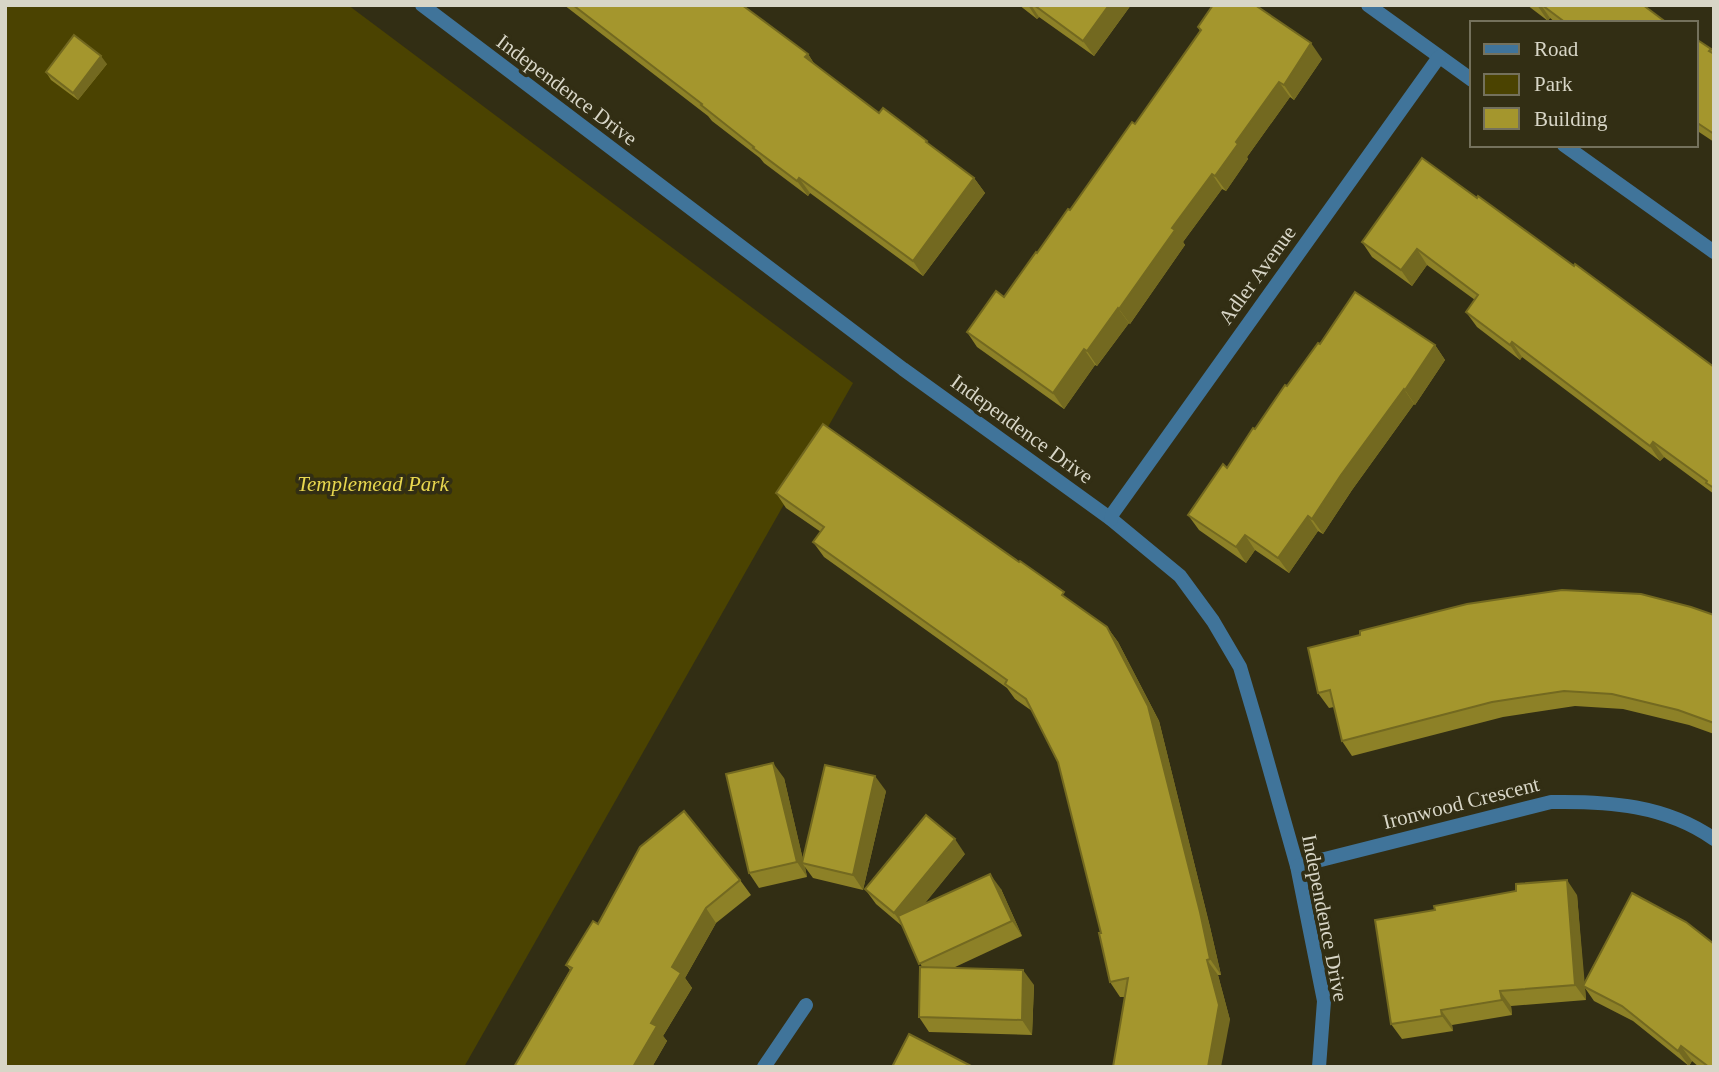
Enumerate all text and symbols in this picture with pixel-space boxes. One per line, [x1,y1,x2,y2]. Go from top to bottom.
legend [1470,21,1698,147]
street label: Independence Drive [492,29,642,151]
text: Road [1534,37,1579,61]
text: Park [1534,72,1573,96]
text: Building [1534,107,1608,131]
street label: Adler Avenue [1213,221,1301,329]
street label: Independence Drive [946,369,1098,489]
park label: Templemead Park [297,472,449,496]
street label: Ironwood Crescent [1380,772,1542,834]
street label: Independence Drive [1297,832,1353,1004]

